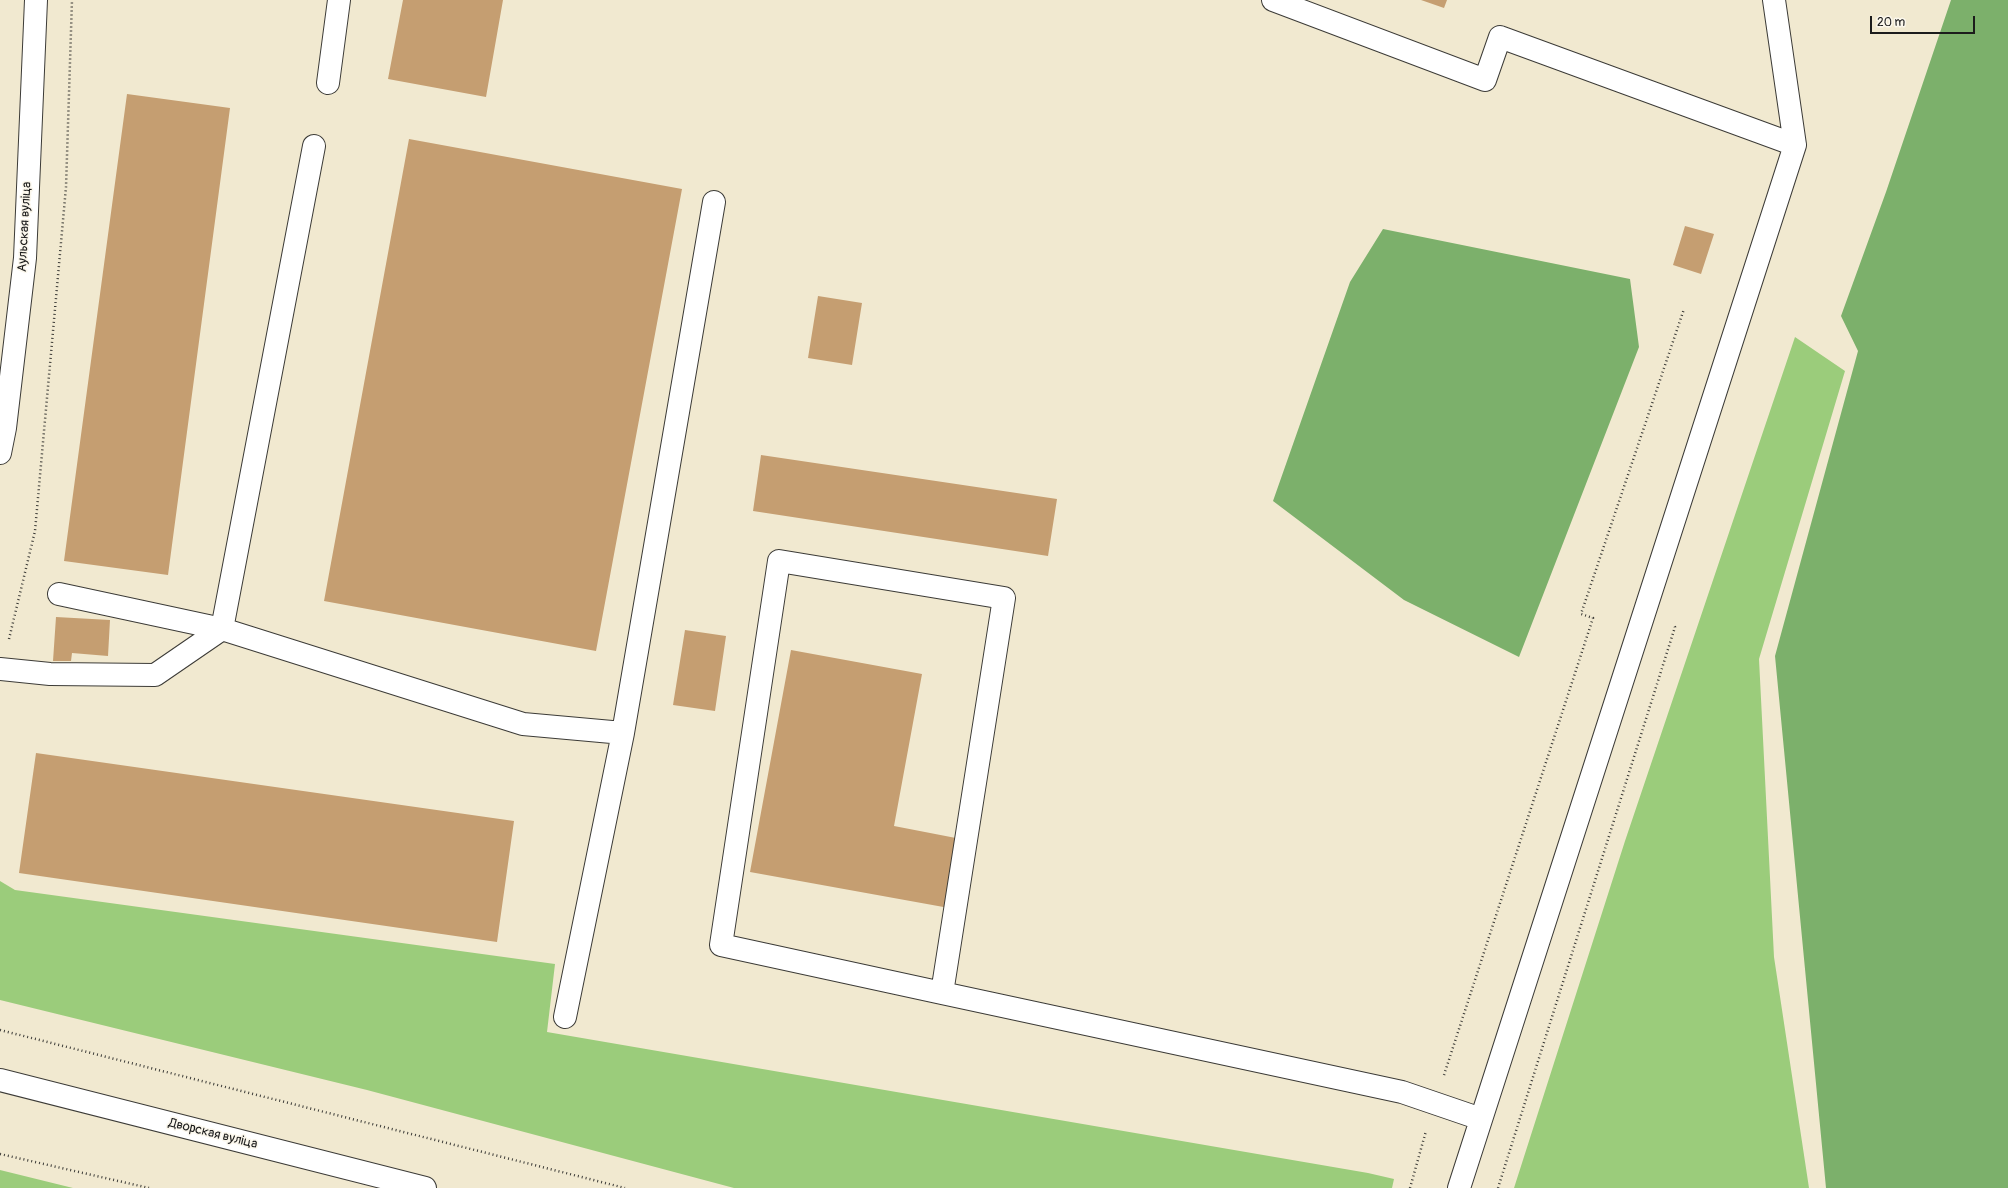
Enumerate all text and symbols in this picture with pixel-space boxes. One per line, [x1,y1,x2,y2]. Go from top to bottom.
scale bar [1872,8,1977,34]
text: 20 m [1877,15,1905,30]
street label: Аульская вуліца [15,181,35,273]
street label: Дворская вуліца [167,1115,259,1153]

